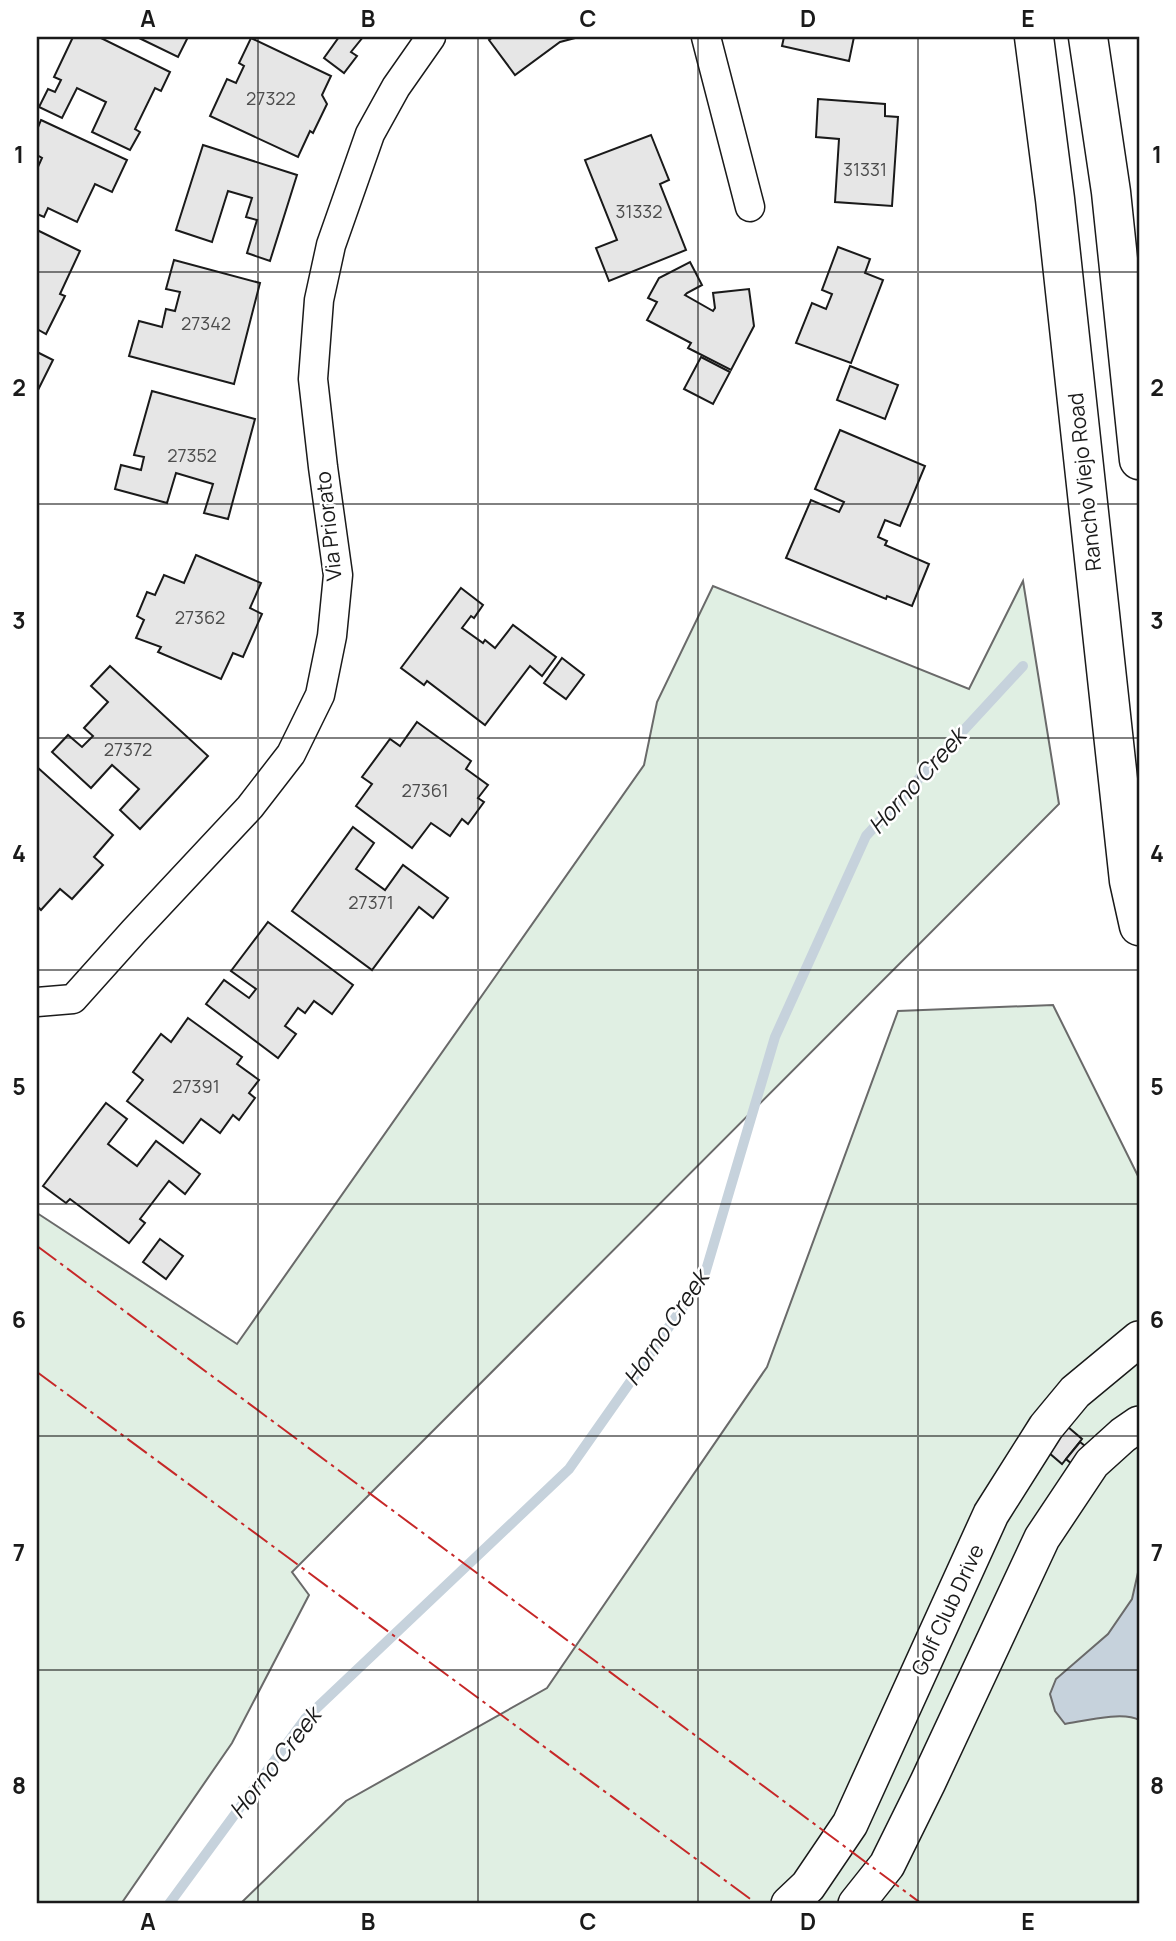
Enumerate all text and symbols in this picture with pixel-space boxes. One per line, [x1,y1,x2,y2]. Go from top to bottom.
text: A [140,2,156,34]
text: B [361,2,375,34]
text: C [580,2,597,34]
text: D [800,2,816,34]
text: E [1021,2,1035,34]
house number: 27322 [246,86,296,110]
text: 1 [14,138,24,170]
text: 1 [1152,138,1162,170]
house number: 31331 [843,157,887,181]
house number: 31332 [615,199,663,223]
house number: 27342 [181,311,231,335]
text: 2 [12,371,26,403]
text: 2 [1150,371,1164,403]
street label: Rancho Viejo Road [1061,392,1107,573]
house number: 27352 [167,443,217,467]
street label: Via Priorato [308,470,348,582]
text: 3 [12,604,26,636]
text: 3 [1150,604,1164,636]
house number: 27362 [175,605,225,629]
water label: Horno Creek [860,718,975,840]
house number: 27372 [104,737,152,761]
house number: 27361 [401,778,449,802]
text: 4 [12,837,26,869]
text: 4 [1150,837,1164,869]
house number: 27371 [348,890,394,914]
text: 5 [12,1070,26,1102]
text: 5 [1150,1070,1164,1102]
house number: 27391 [172,1074,220,1098]
water label: Horno Creek [615,1261,717,1391]
text: 6 [12,1303,26,1335]
text: 6 [1150,1303,1164,1335]
text: 7 [13,1536,25,1568]
text: 7 [1151,1536,1163,1568]
street label: Golf Club Drive [904,1539,990,1680]
water label: Horno Creek [221,1698,330,1824]
text: 8 [12,1769,26,1801]
text: 8 [1150,1769,1164,1801]
text: A [140,1905,156,1937]
text: B [361,1905,375,1937]
text: C [580,1905,597,1937]
text: D [800,1905,816,1937]
text: E [1021,1905,1035,1937]

